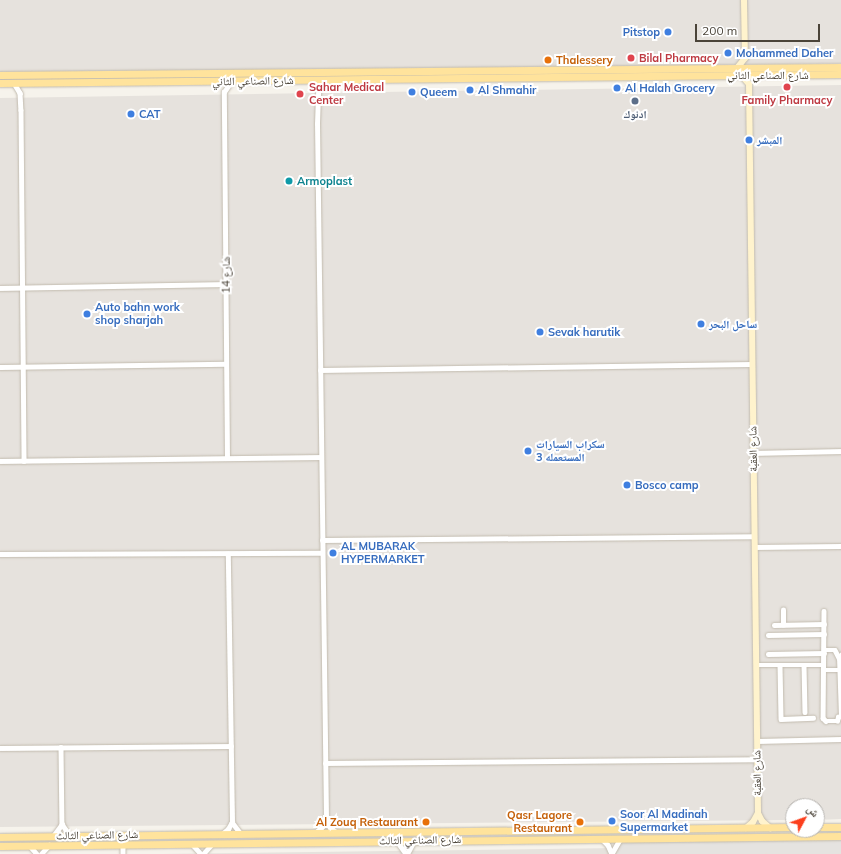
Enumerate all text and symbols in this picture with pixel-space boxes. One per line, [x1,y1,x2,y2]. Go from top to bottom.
scale bar [697,16,822,42]
text: 200 m [702,23,737,38]
place label: Pitstop [623,25,660,39]
marker: Pitstop [663,27,673,37]
place label: Mohammed Daher [736,46,833,60]
marker: Mohammed Daher [723,48,733,58]
place label: Bilal Pharmacy [639,51,718,65]
place label: Thalessery [556,53,613,67]
marker: Bilal Pharmacy [626,53,636,63]
marker: Thalessery [543,55,553,65]
street label: شارع الصناعي الثاني [727,68,809,82]
street label: شارع الصناعي الثاني [212,74,294,88]
place label: Sahar Medical Center [309,81,384,107]
place label: Al Halah Grocery [625,81,715,95]
marker: Family Pharmacy [782,82,792,92]
place label: Al Shmahir [478,83,536,97]
marker: Al Halah Grocery [612,83,622,93]
place label: Queem [420,85,457,99]
marker: Al Shmahir [465,85,475,95]
marker: Queem [407,87,417,97]
marker: Sahar Medical Center [294,88,306,100]
place label: Family Pharmacy [742,93,832,107]
marker: ادنوك [630,96,640,106]
place label: CAT [139,107,161,121]
place label: ادنوك [623,107,647,121]
marker: CAT [126,109,136,119]
place label: المبشر [757,133,782,147]
marker: المبشر [744,135,754,145]
place label: Armoplast [297,174,352,188]
marker: Armoplast [284,176,294,186]
street label: شارع 14 [219,257,233,293]
place label: Auto bahn work shop sharjah [95,301,180,327]
marker: Auto bahn work shop sharjah [82,309,92,319]
place label: ساحل البحر [709,317,757,331]
marker: ساحل البحر [696,319,706,329]
place label: Sevak harutik [548,325,620,339]
marker: Sevak harutik [535,327,545,337]
street label: شارع العقبة [746,426,760,472]
place label: سكراب السيارات المستعمله 3 [536,438,605,464]
marker: سكراب السيارات المستعمله 3 [523,446,533,456]
place label: Bosco camp [635,478,699,492]
marker: Bosco camp [622,480,632,490]
place label: AL MUBARAK HYPERMARKET [341,540,425,566]
marker: AL MUBARAK HYPERMARKET [328,548,338,558]
street label: شارع العقبة [750,750,764,796]
north arrow [785,798,825,838]
text: ش [804,802,822,820]
place label: Soor Al Madinah Supermarket [620,808,708,834]
place label: Qasr Lagore Restaurant [507,809,572,835]
place label: Al Zouq Restaurant [316,815,418,829]
marker: Soor Al Madinah Supermarket [607,816,617,826]
marker: Al Zouq Restaurant [421,817,431,827]
marker: Qasr Lagore Restaurant [575,817,585,827]
street label: شارع الصناعي الثالث [56,828,138,842]
street label: شارع الصناعي الثالث [379,833,461,847]

